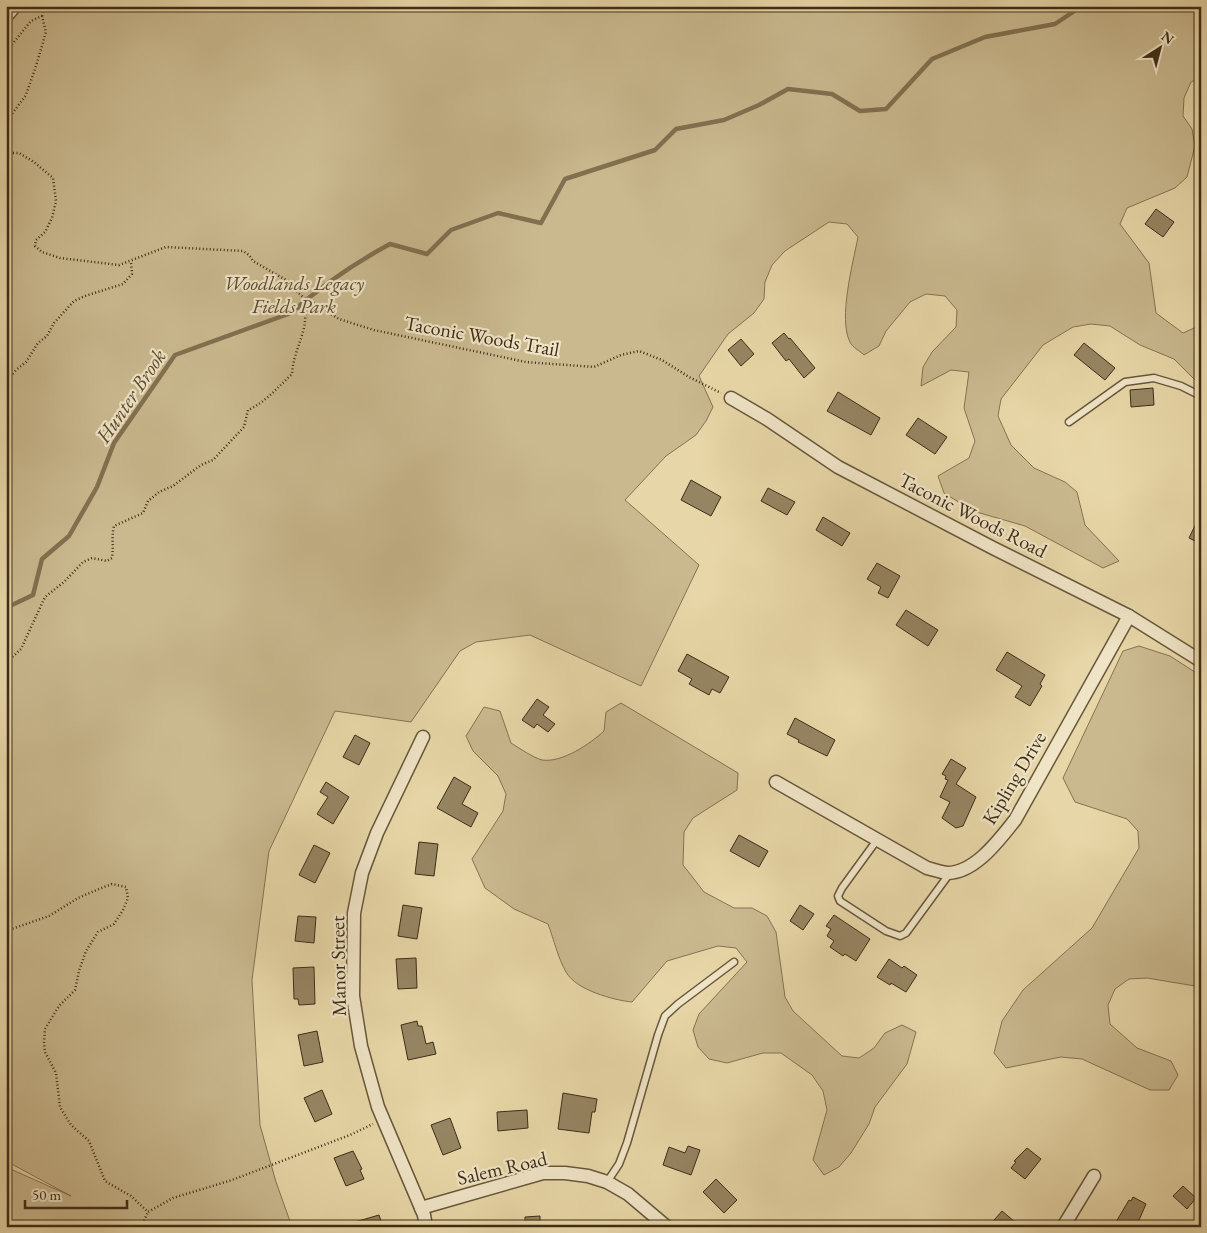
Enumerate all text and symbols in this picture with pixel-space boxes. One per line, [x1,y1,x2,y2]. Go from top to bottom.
north arrow [1134,22,1184,72]
text: N [1158,27,1178,48]
park label: Woodlands Legacy Fields Park [224,270,364,319]
street label: Taconic Woods Trail [402,310,562,362]
water label: Hunter Brook [89,343,172,449]
street label: Taconic Woods Road [894,466,1052,564]
street label: Kipling Drive [976,726,1052,829]
street label: Manor Street [324,915,352,1017]
street label: Salem Road [455,1145,550,1191]
scale bar [25,1178,128,1210]
text: 50 m [32,1185,61,1204]

